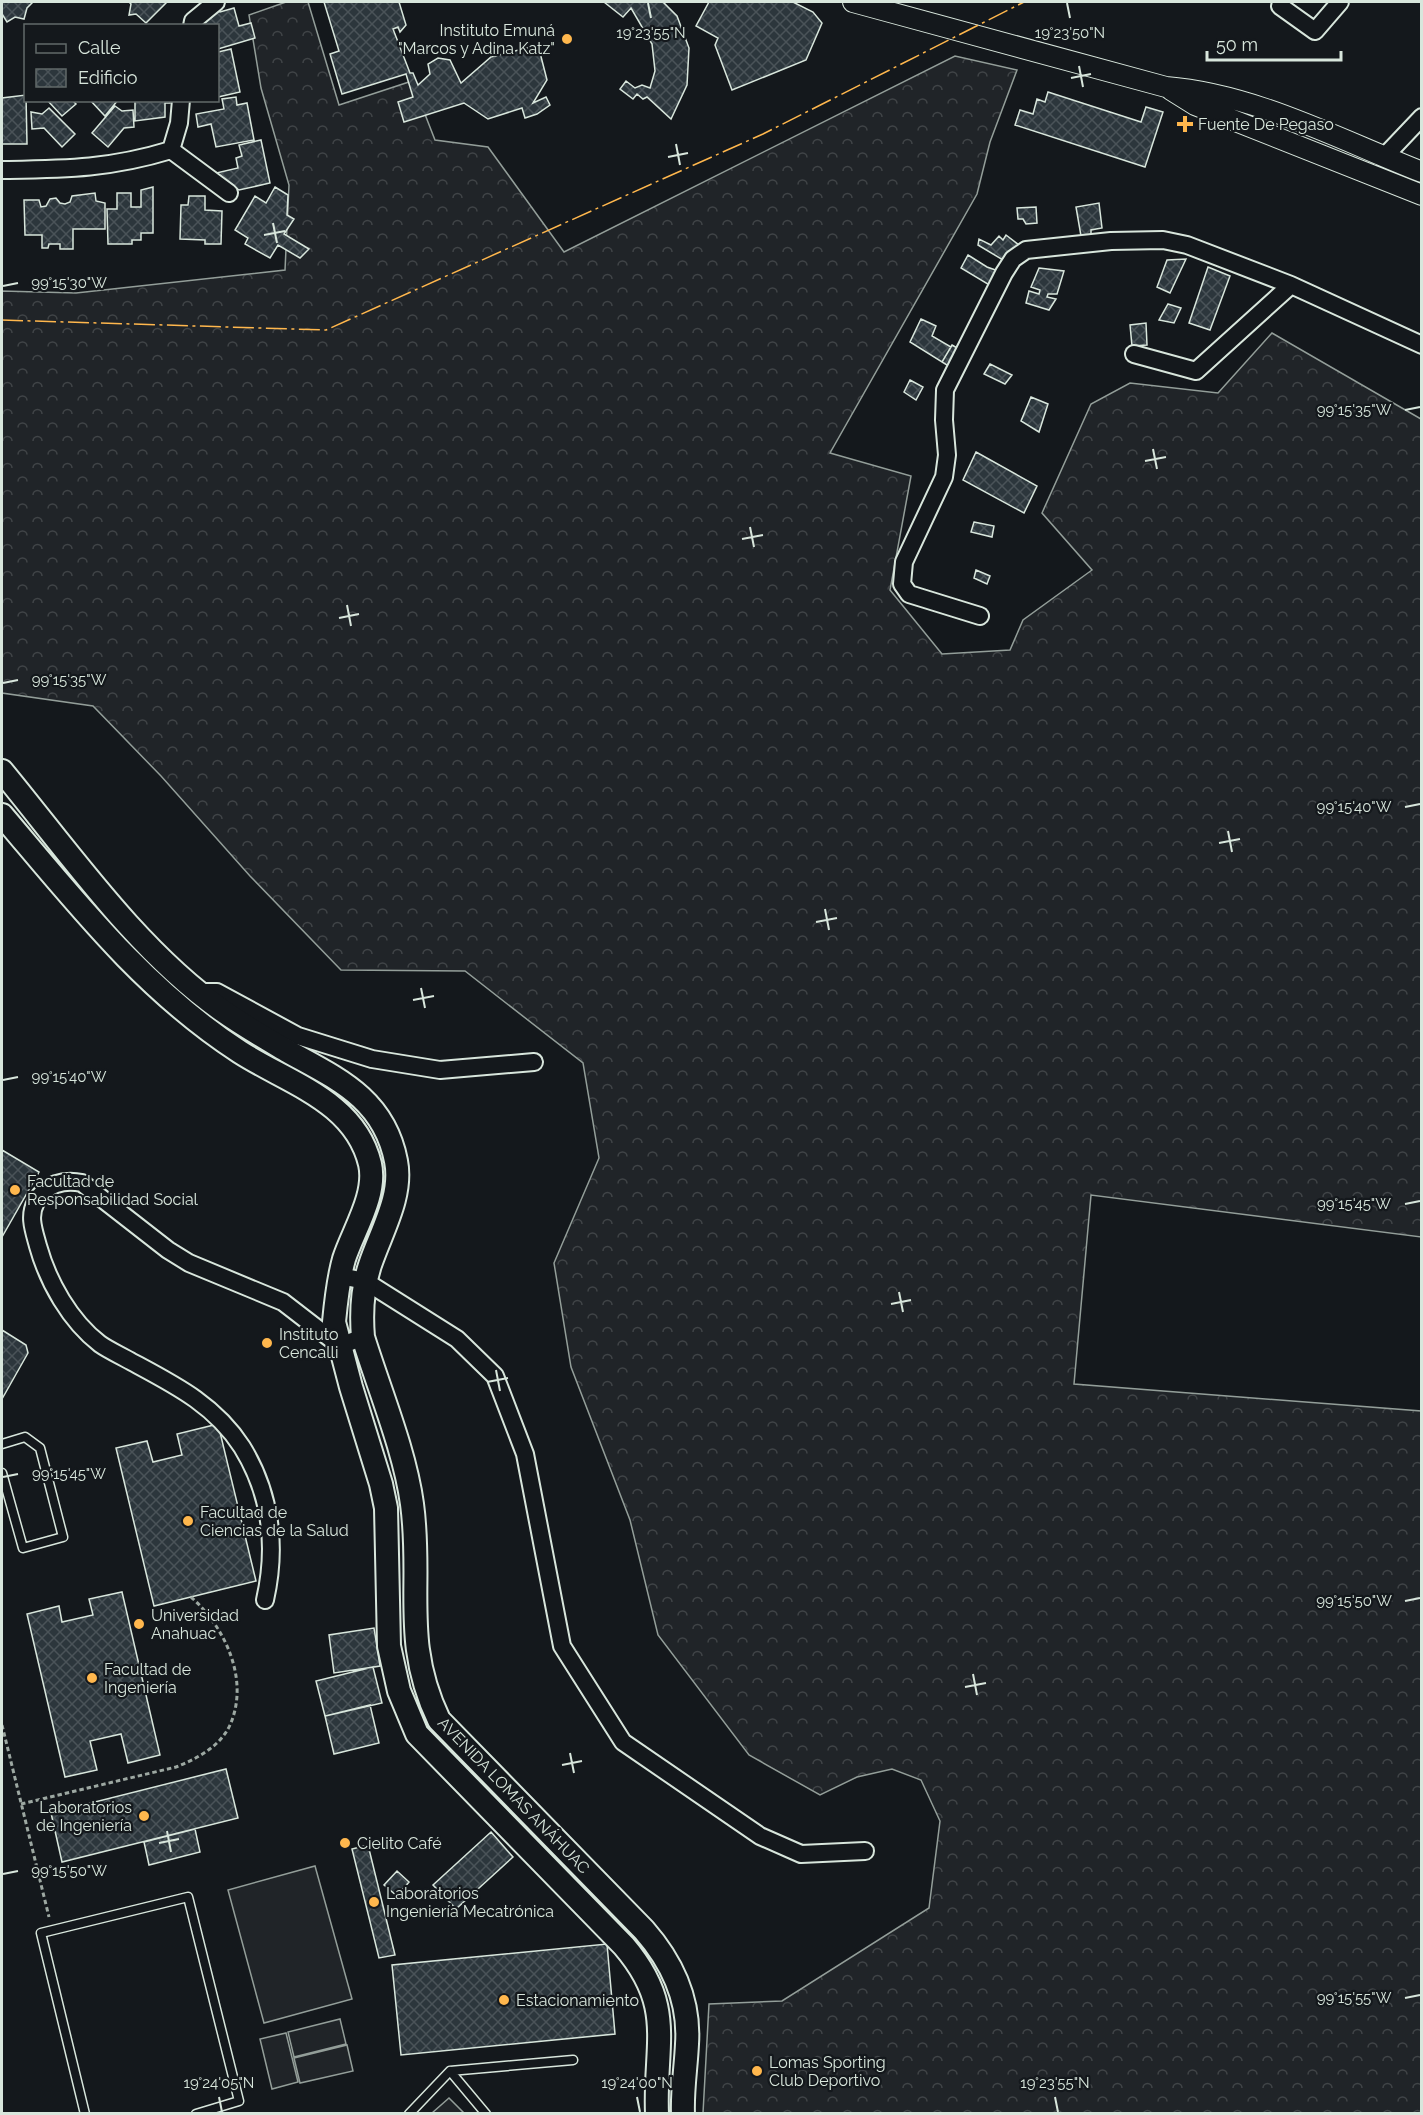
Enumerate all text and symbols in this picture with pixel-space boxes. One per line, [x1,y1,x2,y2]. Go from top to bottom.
place label: Instituto Emuná "Marcos y Adina Katz" [398,21,555,58]
legend [24,24,219,102]
text: 19°23'55"N [616,24,686,42]
text: 19°23'50"N [1035,24,1105,42]
scale bar [1207,24,1340,62]
marker: Instituto Emuná "Marcos y Adina Katz" [560,32,574,46]
text: 50 m [1216,34,1258,55]
text: Calle [78,37,121,58]
text: Edificio [78,67,138,88]
marker: Fuente De Pegaso [1176,115,1194,133]
place label: Fuente De Pegaso [1198,115,1334,134]
text: 99°15'30"W [31,274,107,292]
text: 99°15'35"W [1317,401,1392,419]
text: 99°15'35"W [32,671,107,689]
text: 99°15'40"W [1317,798,1392,816]
text: 99°15'40"W [32,1068,107,1086]
place label: Facultad de Responsabilidad Social [27,1172,199,1209]
marker: Facultad de Responsabilidad Social [8,1183,22,1197]
text: 99°15'45"W [1317,1195,1391,1213]
place label: Instituto Cencalli [279,1325,338,1362]
marker: Instituto Cencalli [260,1336,274,1350]
text: 99°15'45"W [32,1465,106,1483]
place label: Facultad de Ciencias de la Salud [200,1503,349,1540]
marker: Facultad de Ciencias de la Salud [181,1514,195,1528]
text: 99°15'50"W [1316,1592,1392,1610]
place label: Universidad Anahuac [151,1606,239,1643]
marker: Universidad Anahuac [132,1617,146,1631]
place label: Facultad de Ingeniería [104,1660,191,1697]
marker: Facultad de Ingeniería [85,1671,99,1685]
street label: AVENIDA LOMAS ANÁHUAC [434,1713,594,1877]
place label: Laboratorios de Ingeniería [36,1798,132,1835]
marker: Laboratorios de Ingeniería [137,1809,151,1823]
place label: Cielito Café [357,1834,442,1853]
marker: Cielito Café [338,1836,352,1850]
text: 99°15'50"W [31,1862,107,1880]
place label: Laboratorios Ingeniería Mecatrónica [386,1884,554,1921]
marker: Laboratorios Ingeniería Mecatrónica [367,1895,381,1909]
text: 99°15'55"W [1317,1989,1392,2007]
place label: Estacionamiento [516,1991,639,2010]
marker: Estacionamiento [497,1993,511,2007]
place label: Lomas Sporting Club Deportivo [769,2053,886,2090]
marker: Lomas Sporting Club Deportivo [750,2064,764,2078]
text: 19°24'05"N [184,2074,254,2092]
text: 19°24'00"N [601,2074,673,2092]
text: 19°23'55"N [1020,2074,1090,2092]

